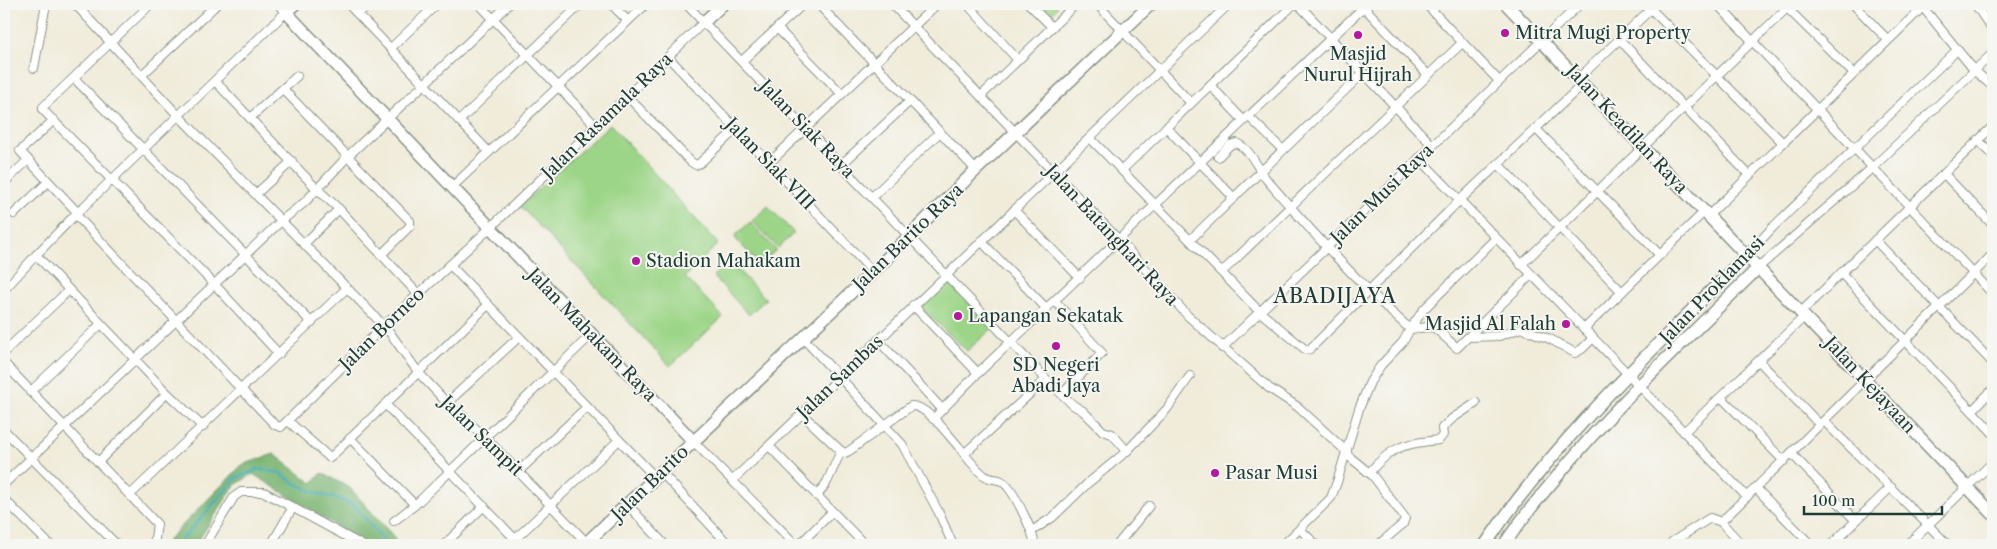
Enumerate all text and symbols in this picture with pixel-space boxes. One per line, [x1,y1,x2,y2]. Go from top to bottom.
place label: Mitra Mugi Property [1515,22,1692,44]
marker: Mitra Mugi Property [1499,27,1511,39]
marker: Masjid Nurul Hijrah [1352,29,1364,41]
place label: Masjid Nurul Hijrah [1304,43,1412,86]
street label: Jalan Rasamala Raya [535,48,677,186]
street label: Jalan Keadilan Raya [1560,58,1693,198]
street label: Jalan Siak Raya [752,73,860,183]
street label: Jalan Siak VIII [718,111,820,215]
street label: Jalan Musi Raya [1324,139,1439,251]
street label: Jalan Batanghari Raya [1039,158,1183,311]
street label: Jalan Barito Raya [846,178,968,297]
street label: Jalan Proklamasi [1653,231,1769,351]
place label: Stadion Mahakam [646,250,801,272]
marker: Stadion Mahakam [630,255,642,267]
street label: Jalan Mahakam Raya [520,261,662,407]
street label: Jalan Borneo [333,283,429,377]
district label: ABADIJAYA [1272,284,1397,308]
place label: Lapangan Sekatak [968,305,1124,327]
marker: Lapangan Sekatak [952,310,964,322]
place label: Masjid Al Falah [1425,313,1556,335]
marker: Masjid Al Falah [1560,318,1572,330]
street label: Jalan Sambas [790,330,888,426]
street label: Jalan Kejayaan [1818,330,1920,438]
marker: SD Negeri Abadi Jaya [1050,340,1062,352]
place label: SD Negeri Abadi Jaya [1010,354,1101,397]
street label: Jalan Sampit [434,389,528,481]
street label: Jalan Barito [605,441,693,527]
place label: Pasar Musi [1225,462,1318,484]
marker: Pasar Musi [1209,467,1221,479]
scale bar [1804,484,1942,516]
text: 100 m [1812,491,1855,510]

